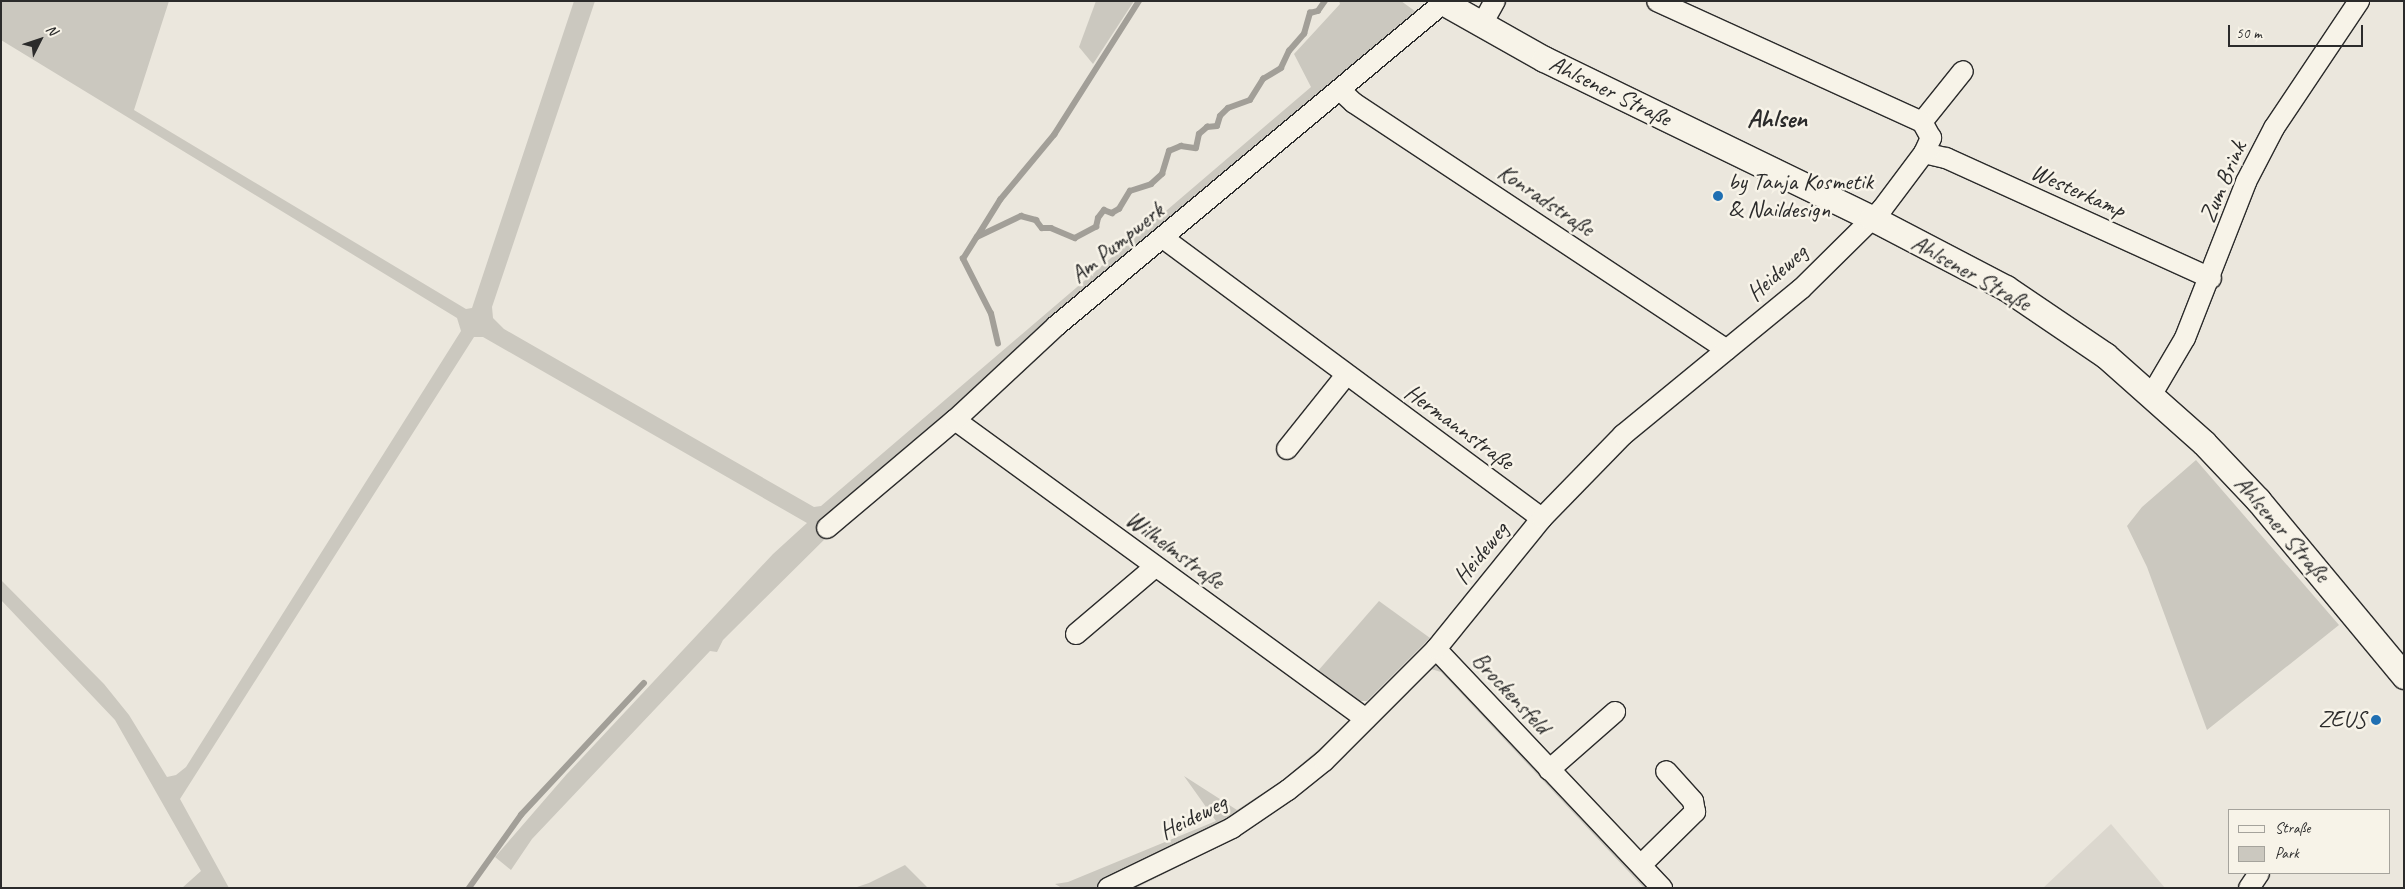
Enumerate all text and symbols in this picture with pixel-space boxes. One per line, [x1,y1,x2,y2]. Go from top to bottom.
north arrow [15,15,65,65]
scale bar [2230,15,2365,47]
text: N [42,21,61,39]
text: 50 m [2236,24,2262,43]
street label: Ahlsener Straße [1544,49,1676,133]
district label: Ahlsen [1747,103,1807,135]
street label: Zum Brink [2193,137,2253,227]
street label: Konradstraße [1492,157,1600,243]
street label: Westerkamp [2026,157,2130,225]
place label: by Tanja Kosmetik & Naildesign [1728,168,1874,224]
marker: by Tanja Kosmetik & Naildesign [1712,190,1724,202]
street label: Am Pumpwerk [1065,197,1169,289]
street label: Ahlsener Straße [1906,228,2036,318]
street label: Heideweg [1741,238,1813,308]
street label: Hermannstraße [1399,378,1519,476]
street label: Ahlsener Straße [2228,469,2336,589]
street label: Wilhelmstraße [1120,505,1230,595]
street label: Heideweg [1447,516,1515,590]
street label: Brockensfeld [1466,646,1556,740]
place label: ZEUS [2318,706,2366,734]
marker: ZEUS [2370,714,2382,726]
street label: Heideweg [1154,788,1232,846]
legend [2228,809,2390,874]
text: Straße [2275,819,2310,838]
text: Park [2275,844,2299,863]

